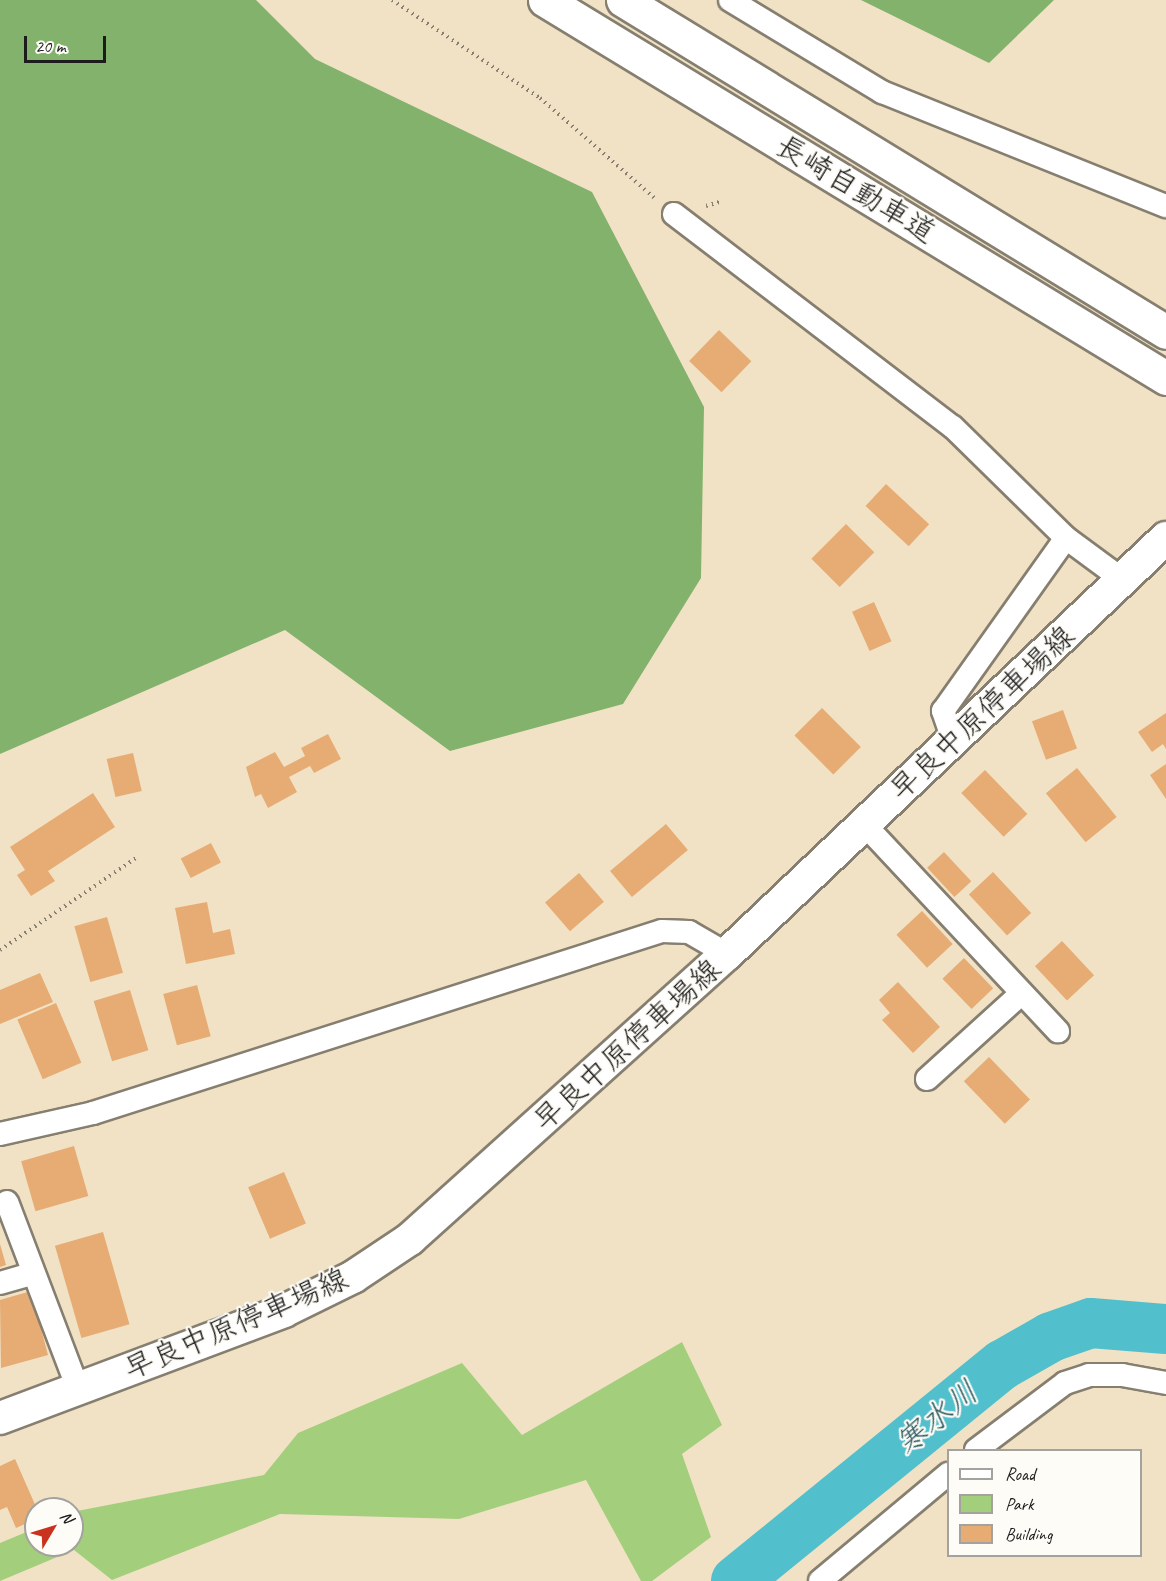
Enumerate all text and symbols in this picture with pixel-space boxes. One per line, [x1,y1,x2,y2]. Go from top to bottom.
scale bar [27,24,110,62]
text: 20 m [35,35,66,57]
street label: 長崎自動車道 [770,127,942,251]
street label: 早良中原停車場線 [882,618,1082,808]
street label: 早良中原停車場線 [526,951,728,1139]
street label: 早良中原停車場線 [119,1261,353,1387]
water label: 寒水川 [888,1373,986,1463]
legend [947,1449,1142,1557]
text: Road [1005,1463,1035,1485]
text: Park [1005,1493,1034,1515]
north arrow [24,1497,84,1557]
text: N [56,1507,78,1527]
text: Building [1005,1523,1052,1545]

